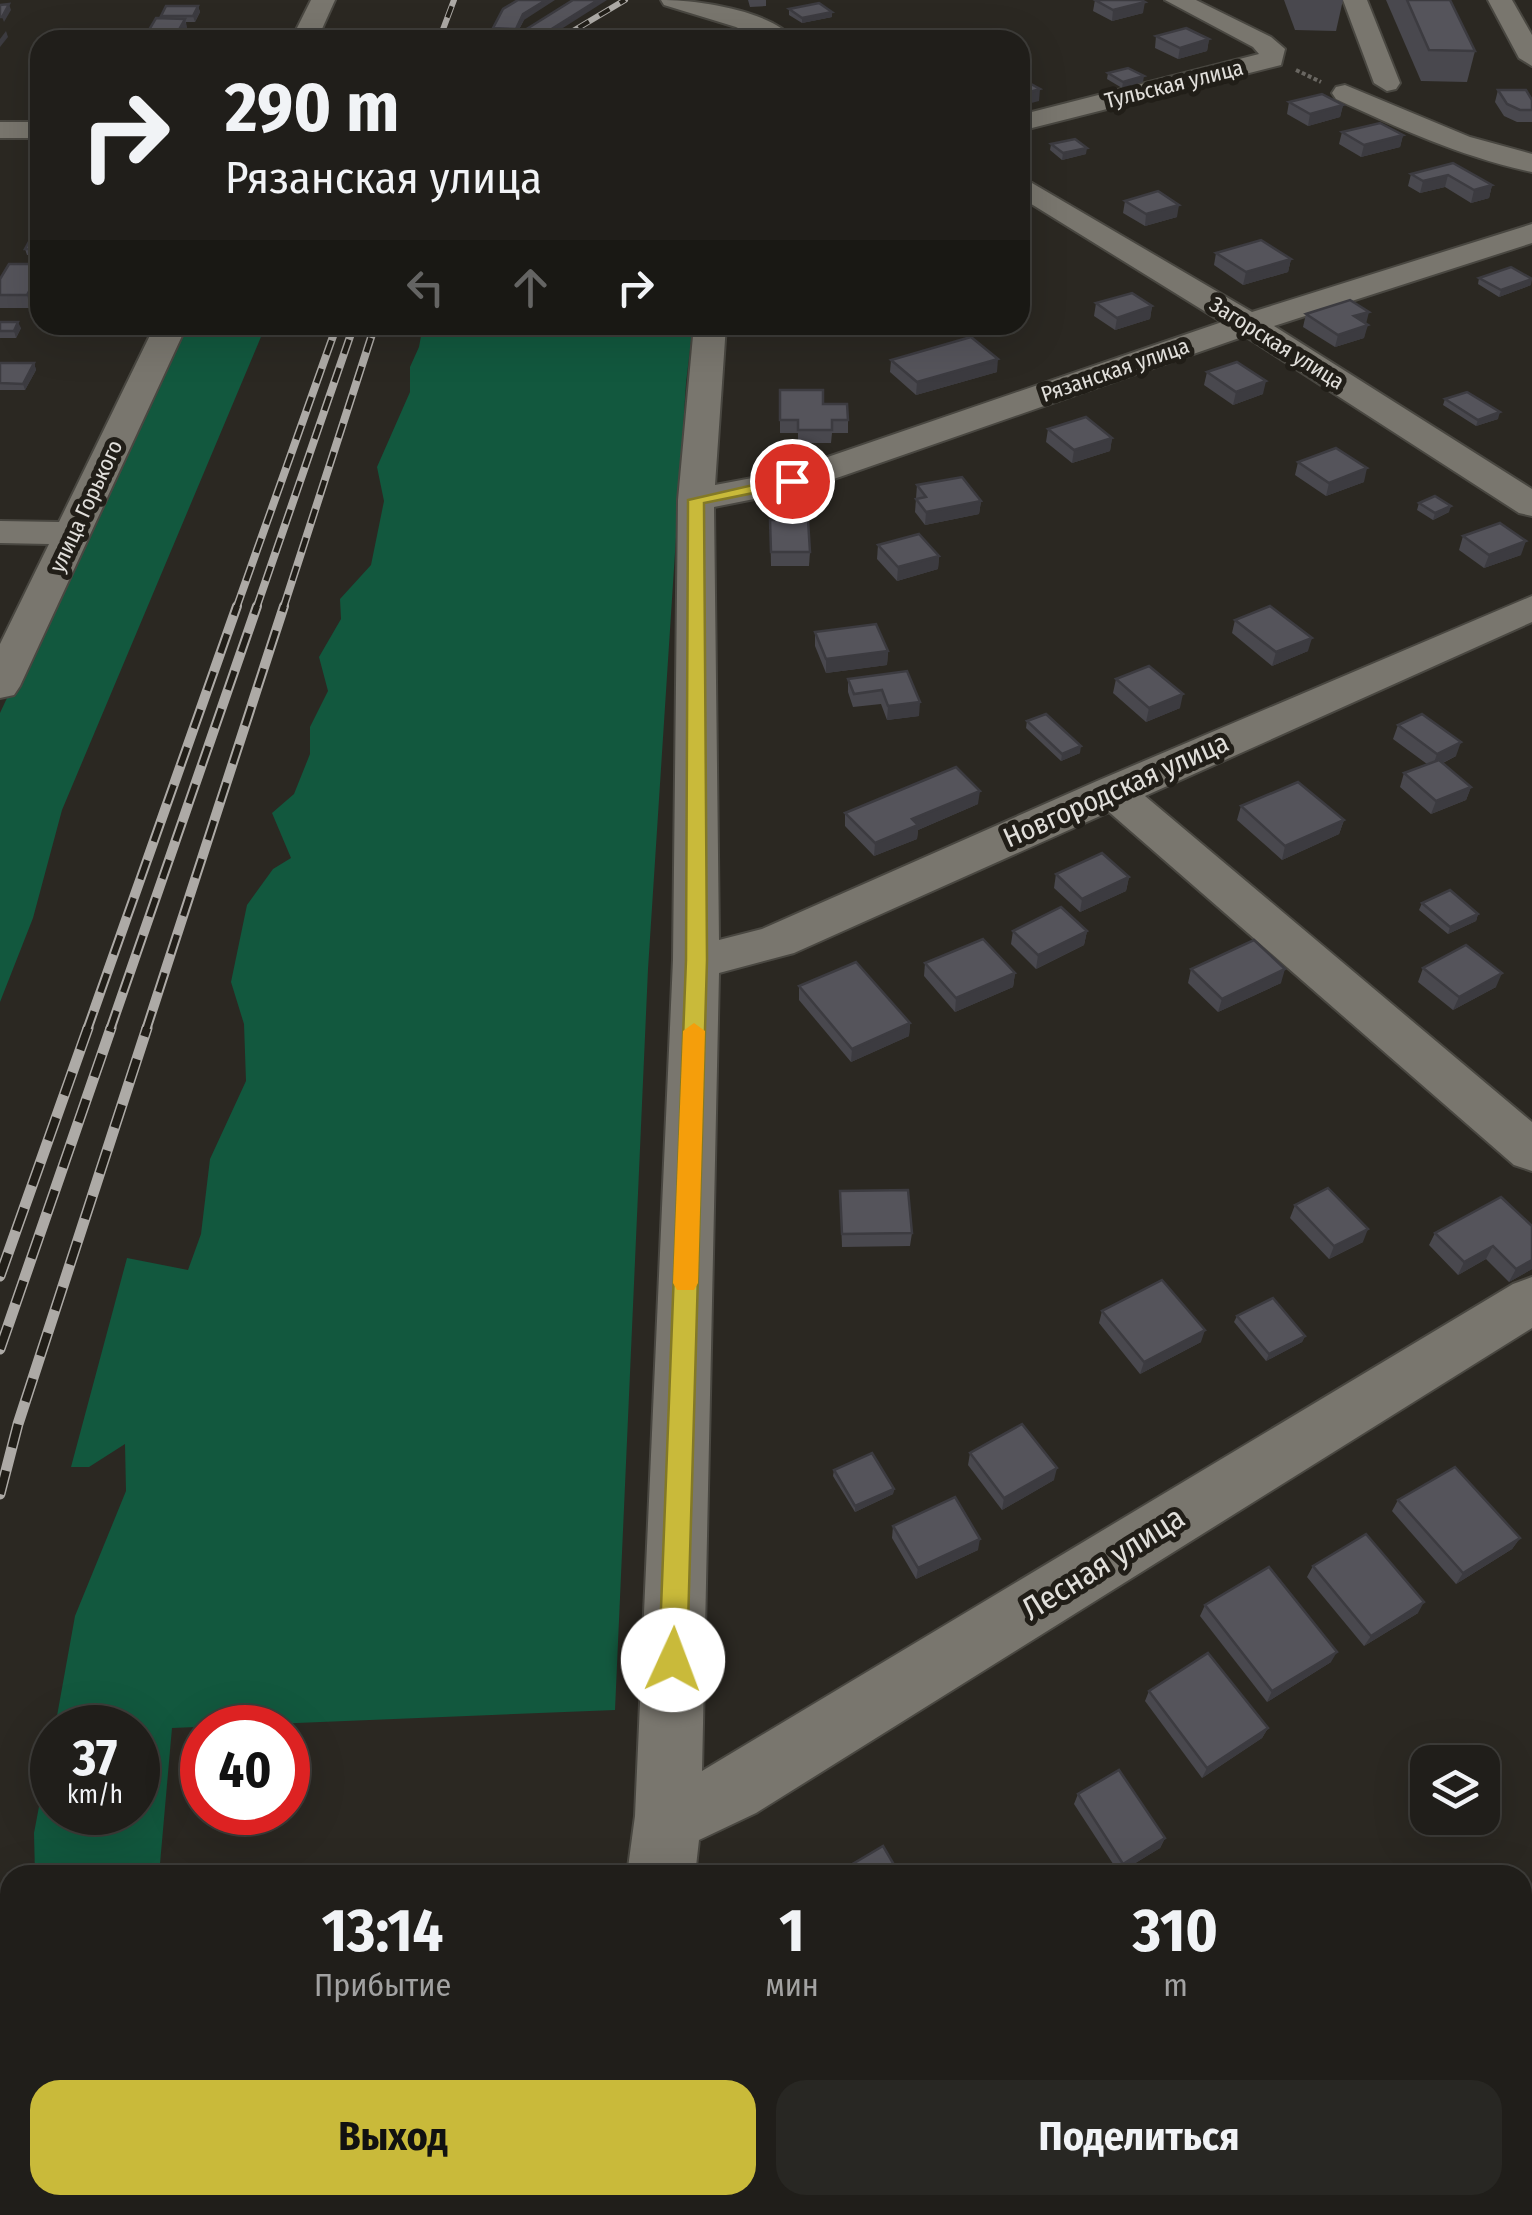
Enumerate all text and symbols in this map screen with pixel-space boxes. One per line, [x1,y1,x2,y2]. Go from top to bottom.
street label: Тульская улица [1102,54,1246,114]
text: 290 m [225,66,399,150]
icon: right [60,70,190,200]
text: Рязанская улица [225,151,542,205]
icon: left [398,260,453,315]
icon: ahead [503,260,558,315]
icon: right [608,260,663,315]
street label: Загорская улица [1205,291,1349,395]
street label: Рязанская улица [1037,332,1193,408]
street label: улица Горького [44,436,128,576]
pin [750,439,835,524]
icon: arrive [765,454,820,509]
street label: Новгородская улица [998,725,1234,855]
street label: Лесная улица [1015,1498,1191,1628]
position arrow [621,1608,725,1712]
speed limit sign: 40 [180,1705,310,1835]
text: 37 [73,1728,117,1788]
map controls [1410,1745,1500,1835]
button: layers [1410,1745,1500,1835]
text: km/h [67,1780,123,1810]
text: 13:14 [322,1895,443,1967]
text: 1 [779,1895,805,1967]
text: 310 [1133,1895,1218,1967]
text: Прибытие [314,1966,451,2004]
text: мин [765,1966,819,2004]
text: m [1163,1966,1188,2004]
button: Выход [30,2080,756,2195]
button: Поделиться [776,2080,1502,2195]

